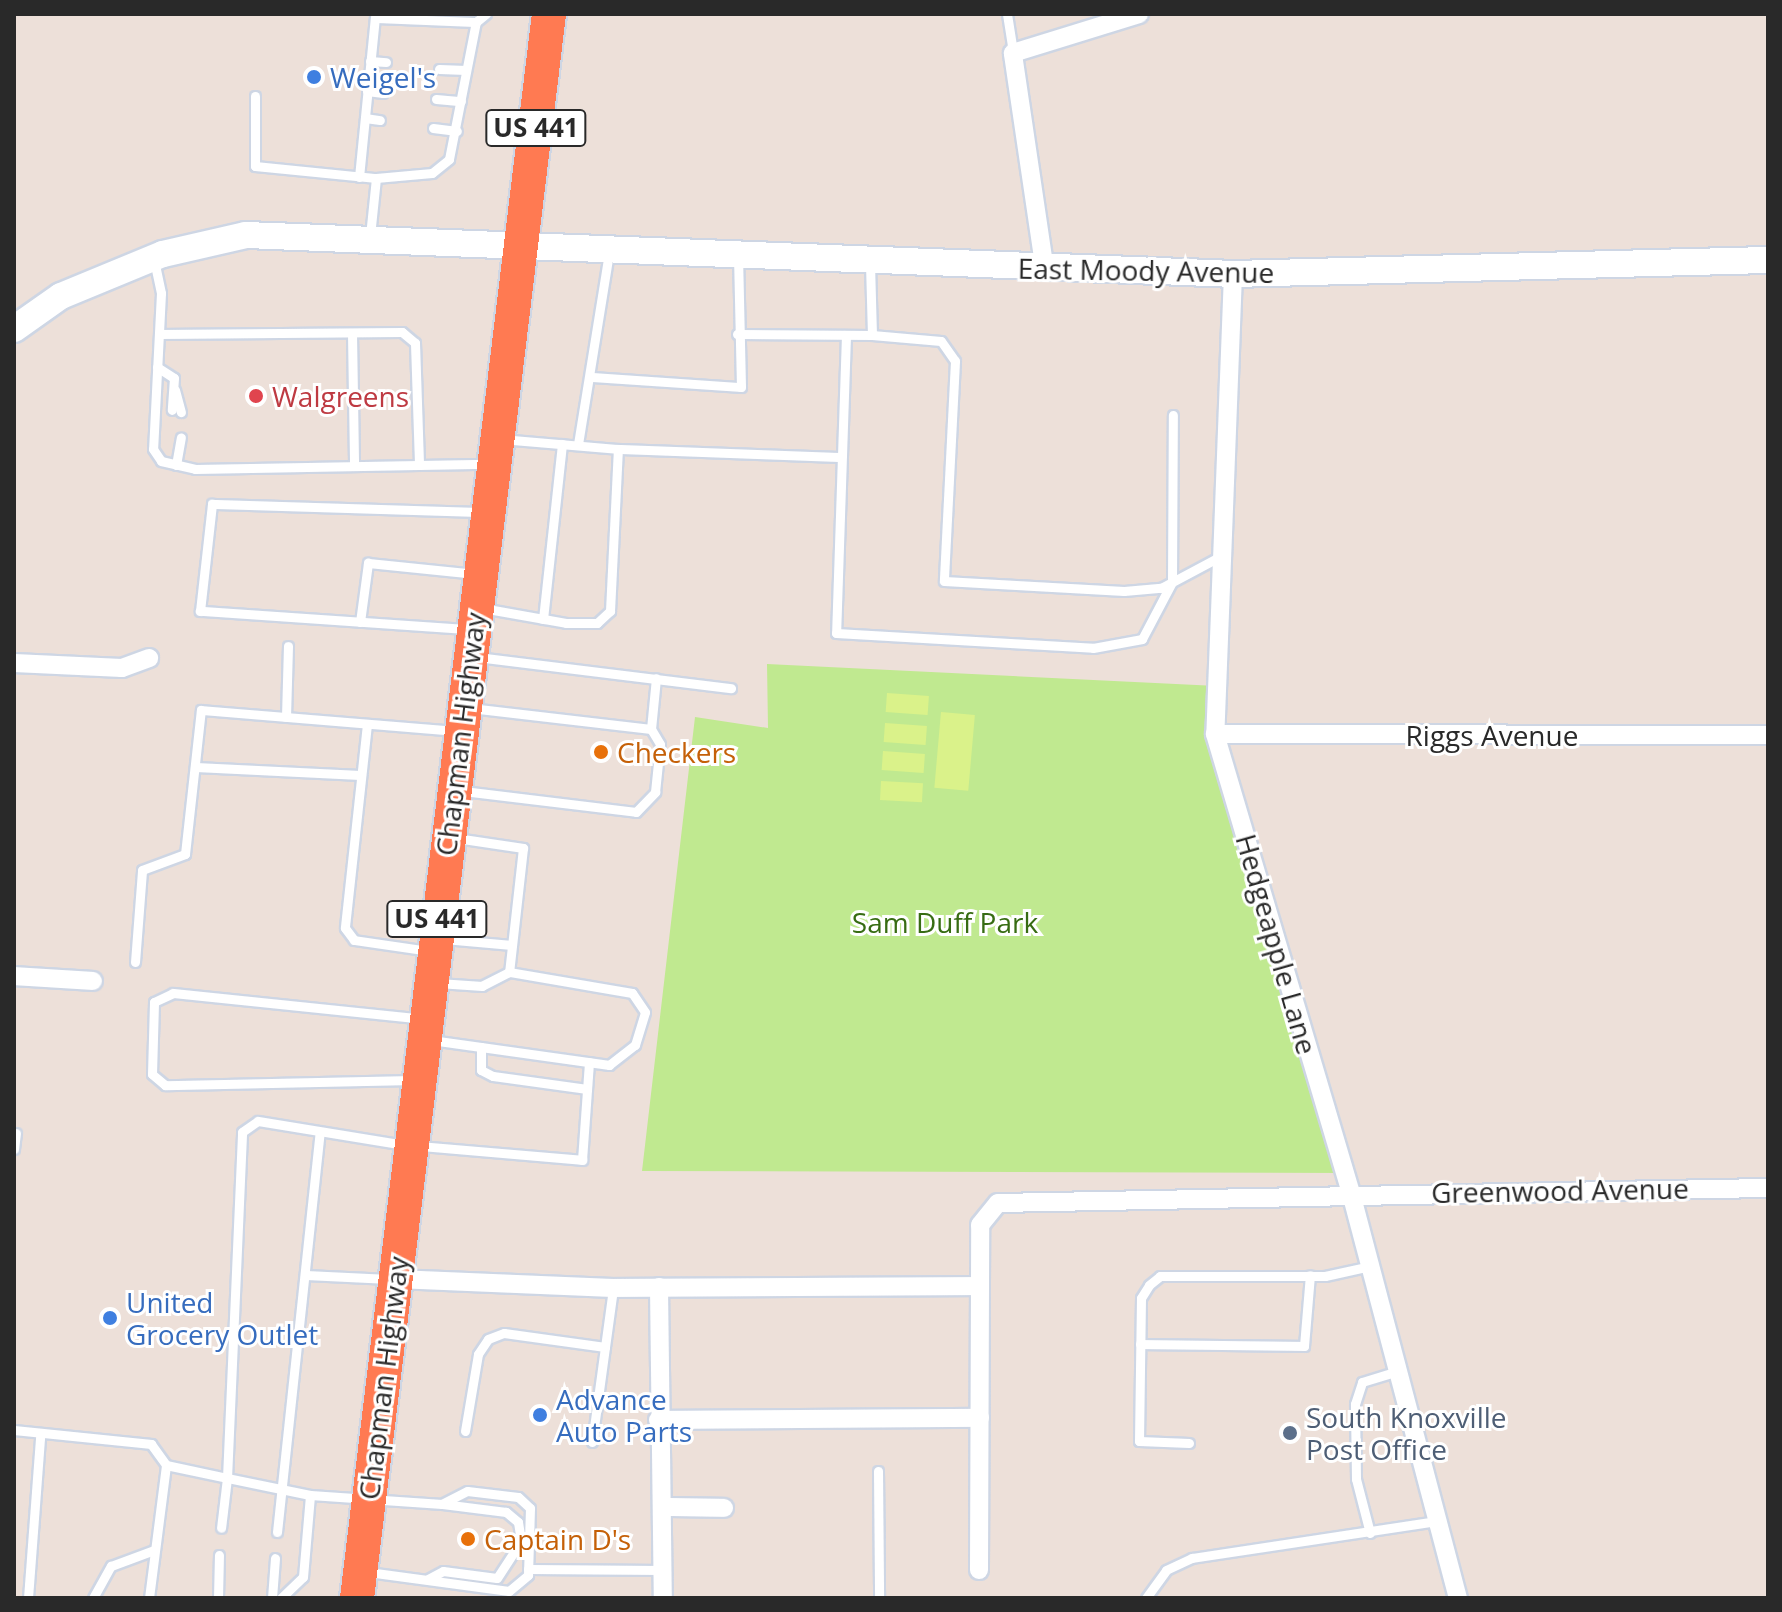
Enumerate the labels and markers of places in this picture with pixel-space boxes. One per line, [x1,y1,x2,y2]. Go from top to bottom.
place label: Weigel's [330,60,436,94]
marker: Weigel's [305,68,323,86]
place label: Walgreens [272,379,409,413]
marker: Walgreens [247,387,265,405]
place label: Checkers [617,735,736,769]
marker: Checkers [592,743,610,761]
place label: United Grocery Outlet [126,1285,318,1351]
marker: United Grocery Outlet [101,1309,119,1327]
place label: Advance Auto Parts [556,1382,692,1448]
place label: South Knoxville Post Office [1306,1400,1507,1466]
marker: Advance Auto Parts [531,1406,549,1424]
marker: South Knoxville Post Office [1281,1424,1299,1442]
place label: Captain D's [484,1522,631,1556]
marker: Captain D's [459,1530,477,1548]

